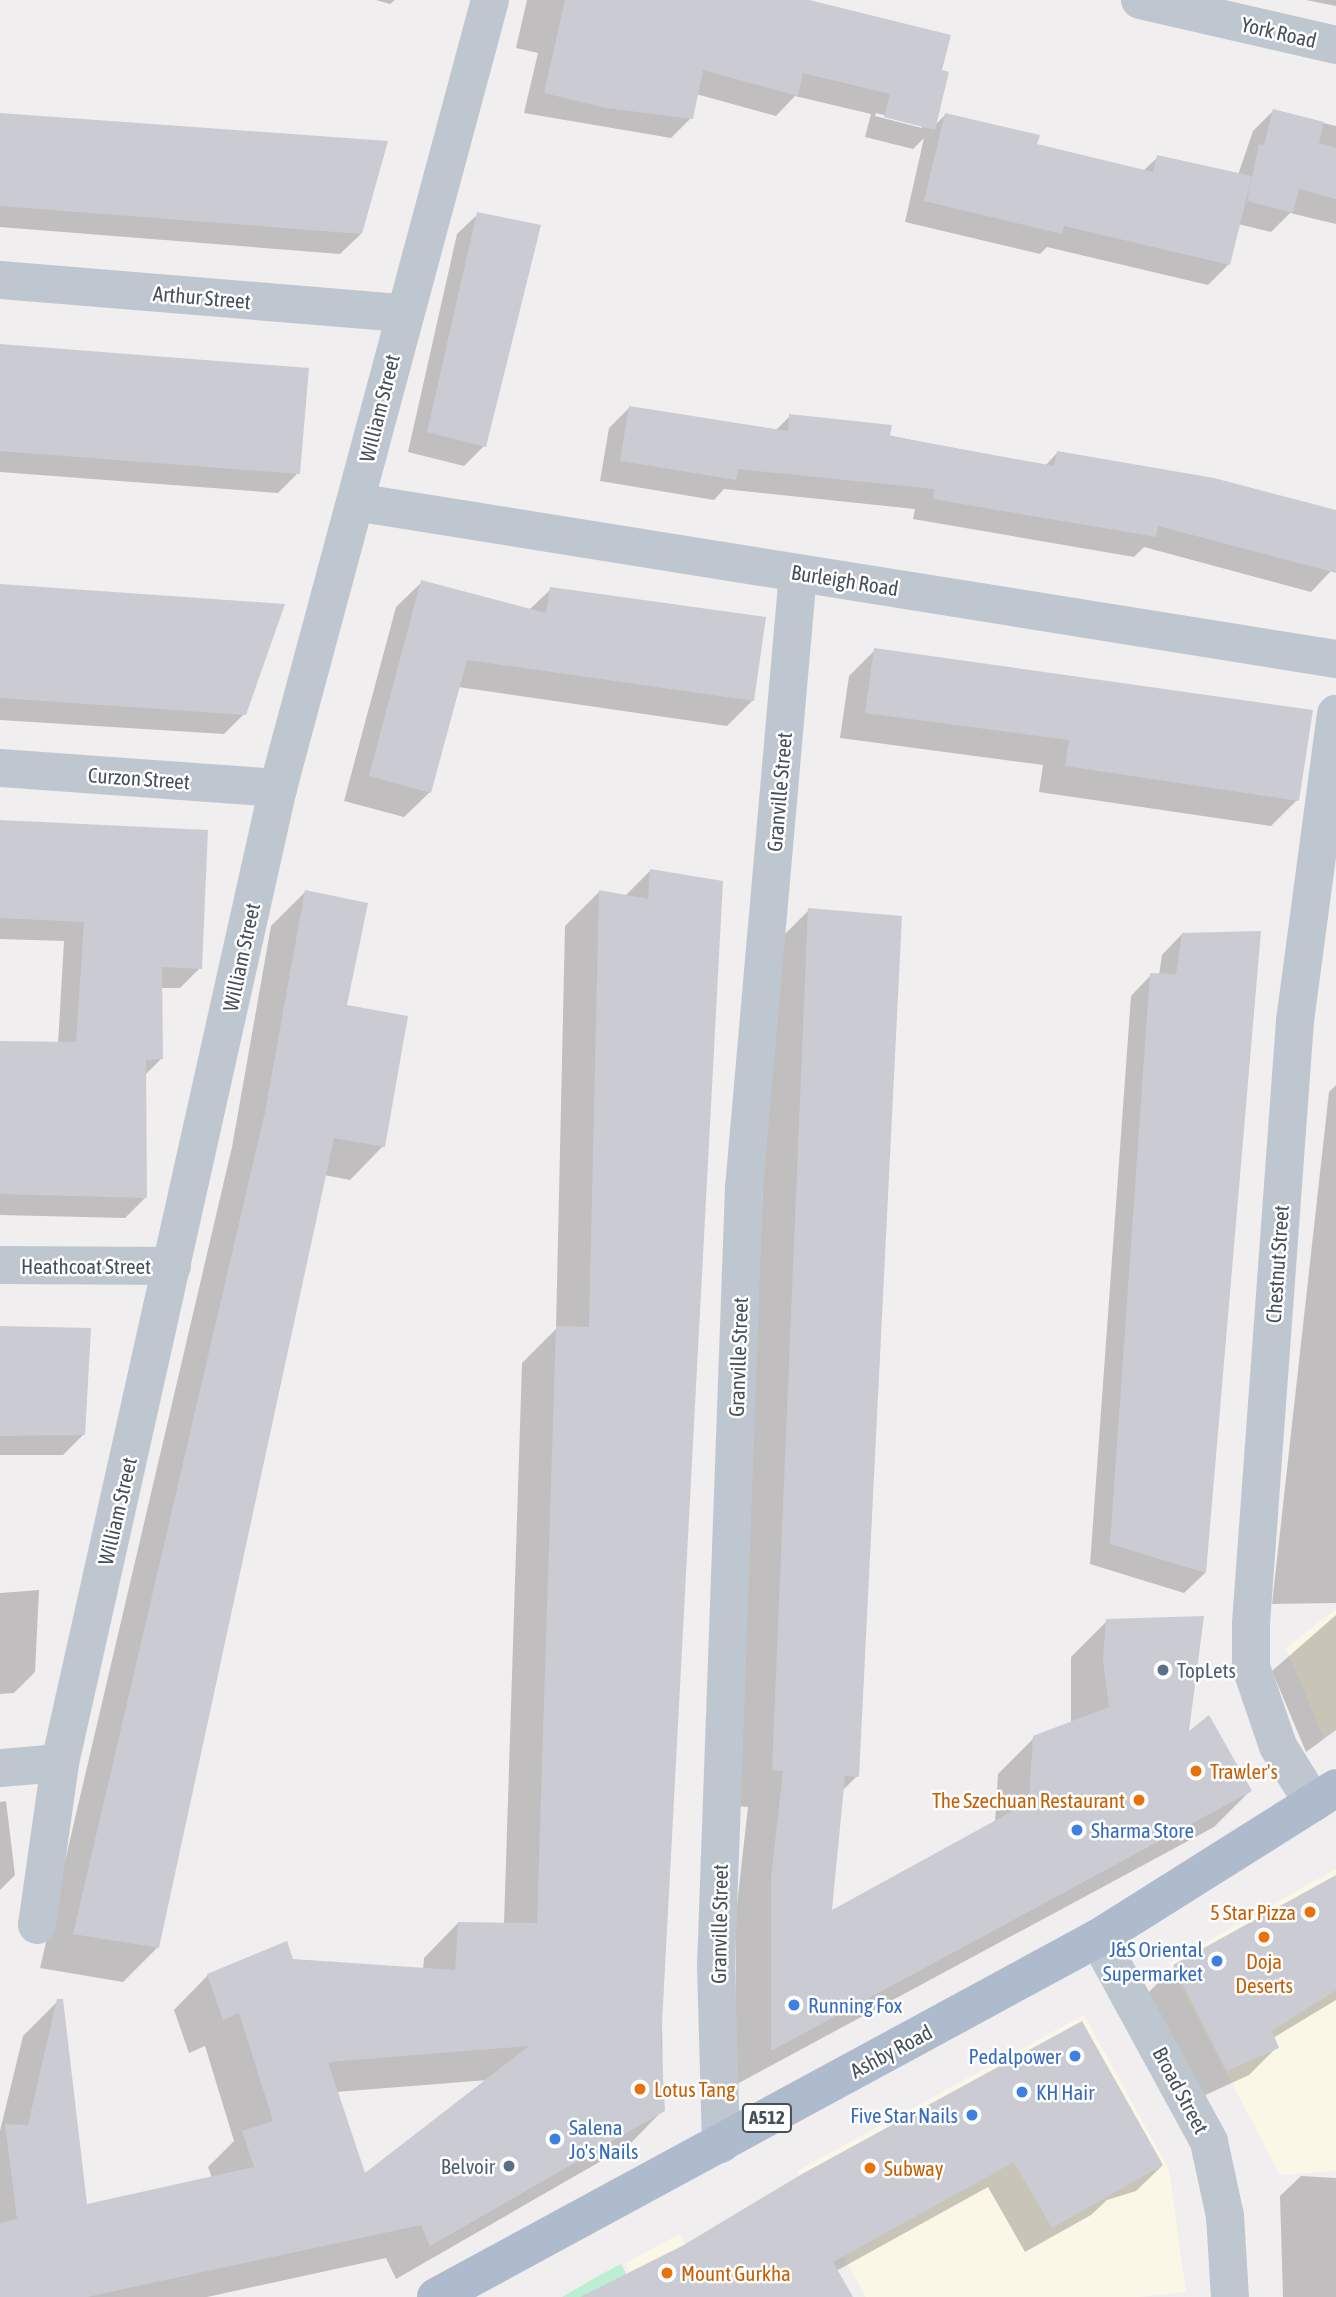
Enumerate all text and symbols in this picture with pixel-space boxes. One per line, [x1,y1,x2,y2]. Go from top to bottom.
street label: York Road [1239,11,1319,53]
street label: Arthur Street [152,280,252,314]
street label: William Street [353,352,405,464]
street label: Burleigh Road [790,559,900,601]
street label: Granville Street [761,731,797,853]
street label: Curzon Street [87,762,191,794]
street label: William Street [217,901,265,1013]
street label: Chestnut Street [1260,1204,1294,1324]
street label: Heathcoat Street [21,1253,151,1279]
street label: Granville Street [723,1297,753,1417]
street label: William Street [92,1455,142,1567]
place label: TopLets [1177,1657,1236,1683]
marker: TopLets [1155,1662,1171,1678]
place label: Trawler's [1210,1758,1278,1784]
marker: Trawler's [1188,1763,1204,1779]
place label: The Szechuan Restaurant [932,1787,1125,1813]
marker: The Szechuan Restaurant [1131,1792,1147,1808]
place label: Sharma Store [1091,1817,1194,1843]
marker: Sharma Store [1069,1822,1085,1838]
street label: Granville Street [705,1864,733,1984]
place label: 5 Star Pizza [1210,1899,1296,1925]
marker: 5 Star Pizza [1302,1904,1318,1920]
marker: Doja Deserts [1256,1929,1272,1945]
place label: J&S Oriental Supermarket [1103,1936,1203,1986]
place label: Doja Deserts [1235,1948,1293,1998]
marker: J&S Oriental Supermarket [1209,1953,1225,1969]
place label: Running Fox [808,1992,902,2018]
marker: Running Fox [786,1997,802,2013]
street label: Ashby Road [846,2019,936,2083]
street label: Broad Street [1148,2042,1214,2138]
place label: Pedalpower [969,2043,1061,2069]
marker: Pedalpower [1067,2048,1083,2064]
place label: Lotus Tang [654,2076,735,2102]
place label: KH Hair [1036,2079,1094,2105]
marker: Lotus Tang [632,2081,648,2097]
marker: KH Hair [1014,2084,1030,2100]
road number: A512 [741,2102,793,2134]
place label: Five Star Nails [850,2102,958,2128]
marker: Five Star Nails [964,2107,980,2123]
place label: Salena Jo's Nails [569,2114,638,2164]
marker: Salena Jo's Nails [547,2131,563,2147]
place label: Belvoir [441,2153,495,2179]
place label: Subway [884,2155,943,2181]
marker: Belvoir [501,2158,517,2174]
marker: Subway [862,2160,878,2176]
place label: Mount Gurkha [681,2260,791,2286]
marker: Mount Gurkha [659,2265,675,2281]

